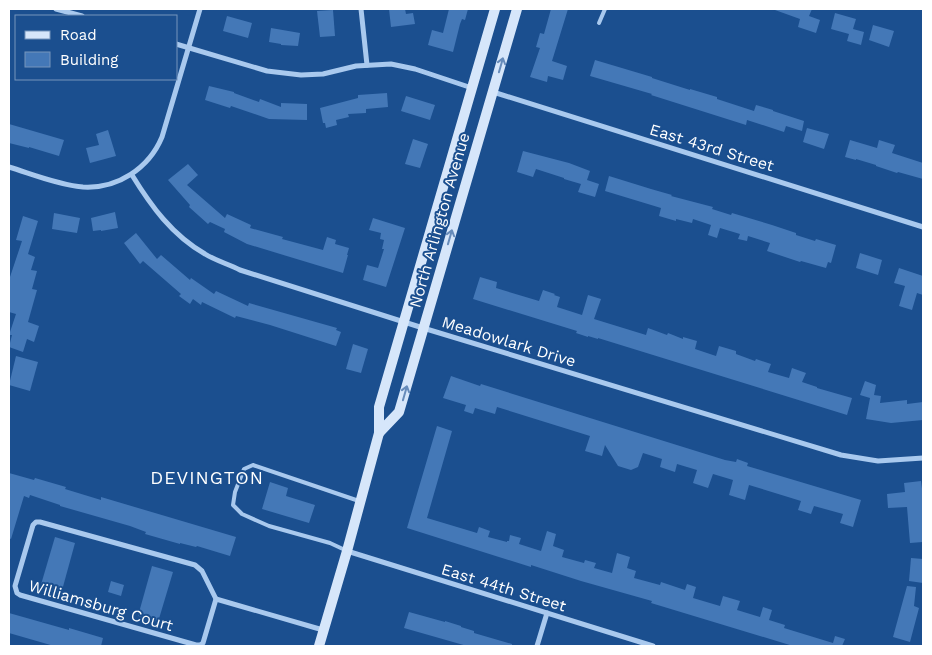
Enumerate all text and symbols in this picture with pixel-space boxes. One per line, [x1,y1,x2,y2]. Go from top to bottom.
legend [15,15,178,80]
text: Road [60,26,97,44]
text: Building [60,51,118,69]
one-way arrow [496,57,506,73]
street label: East 43rd Street [647,120,777,175]
street label: North Arlington Avenue [405,131,474,310]
one-way arrow [446,230,456,246]
street label: Meadowlark Drive [440,312,578,371]
one-way arrow [400,386,410,402]
district label: DEVINGTON [150,467,264,488]
street label: East 44th Street [439,559,569,616]
street label: Williamsburg Court [26,576,176,635]

